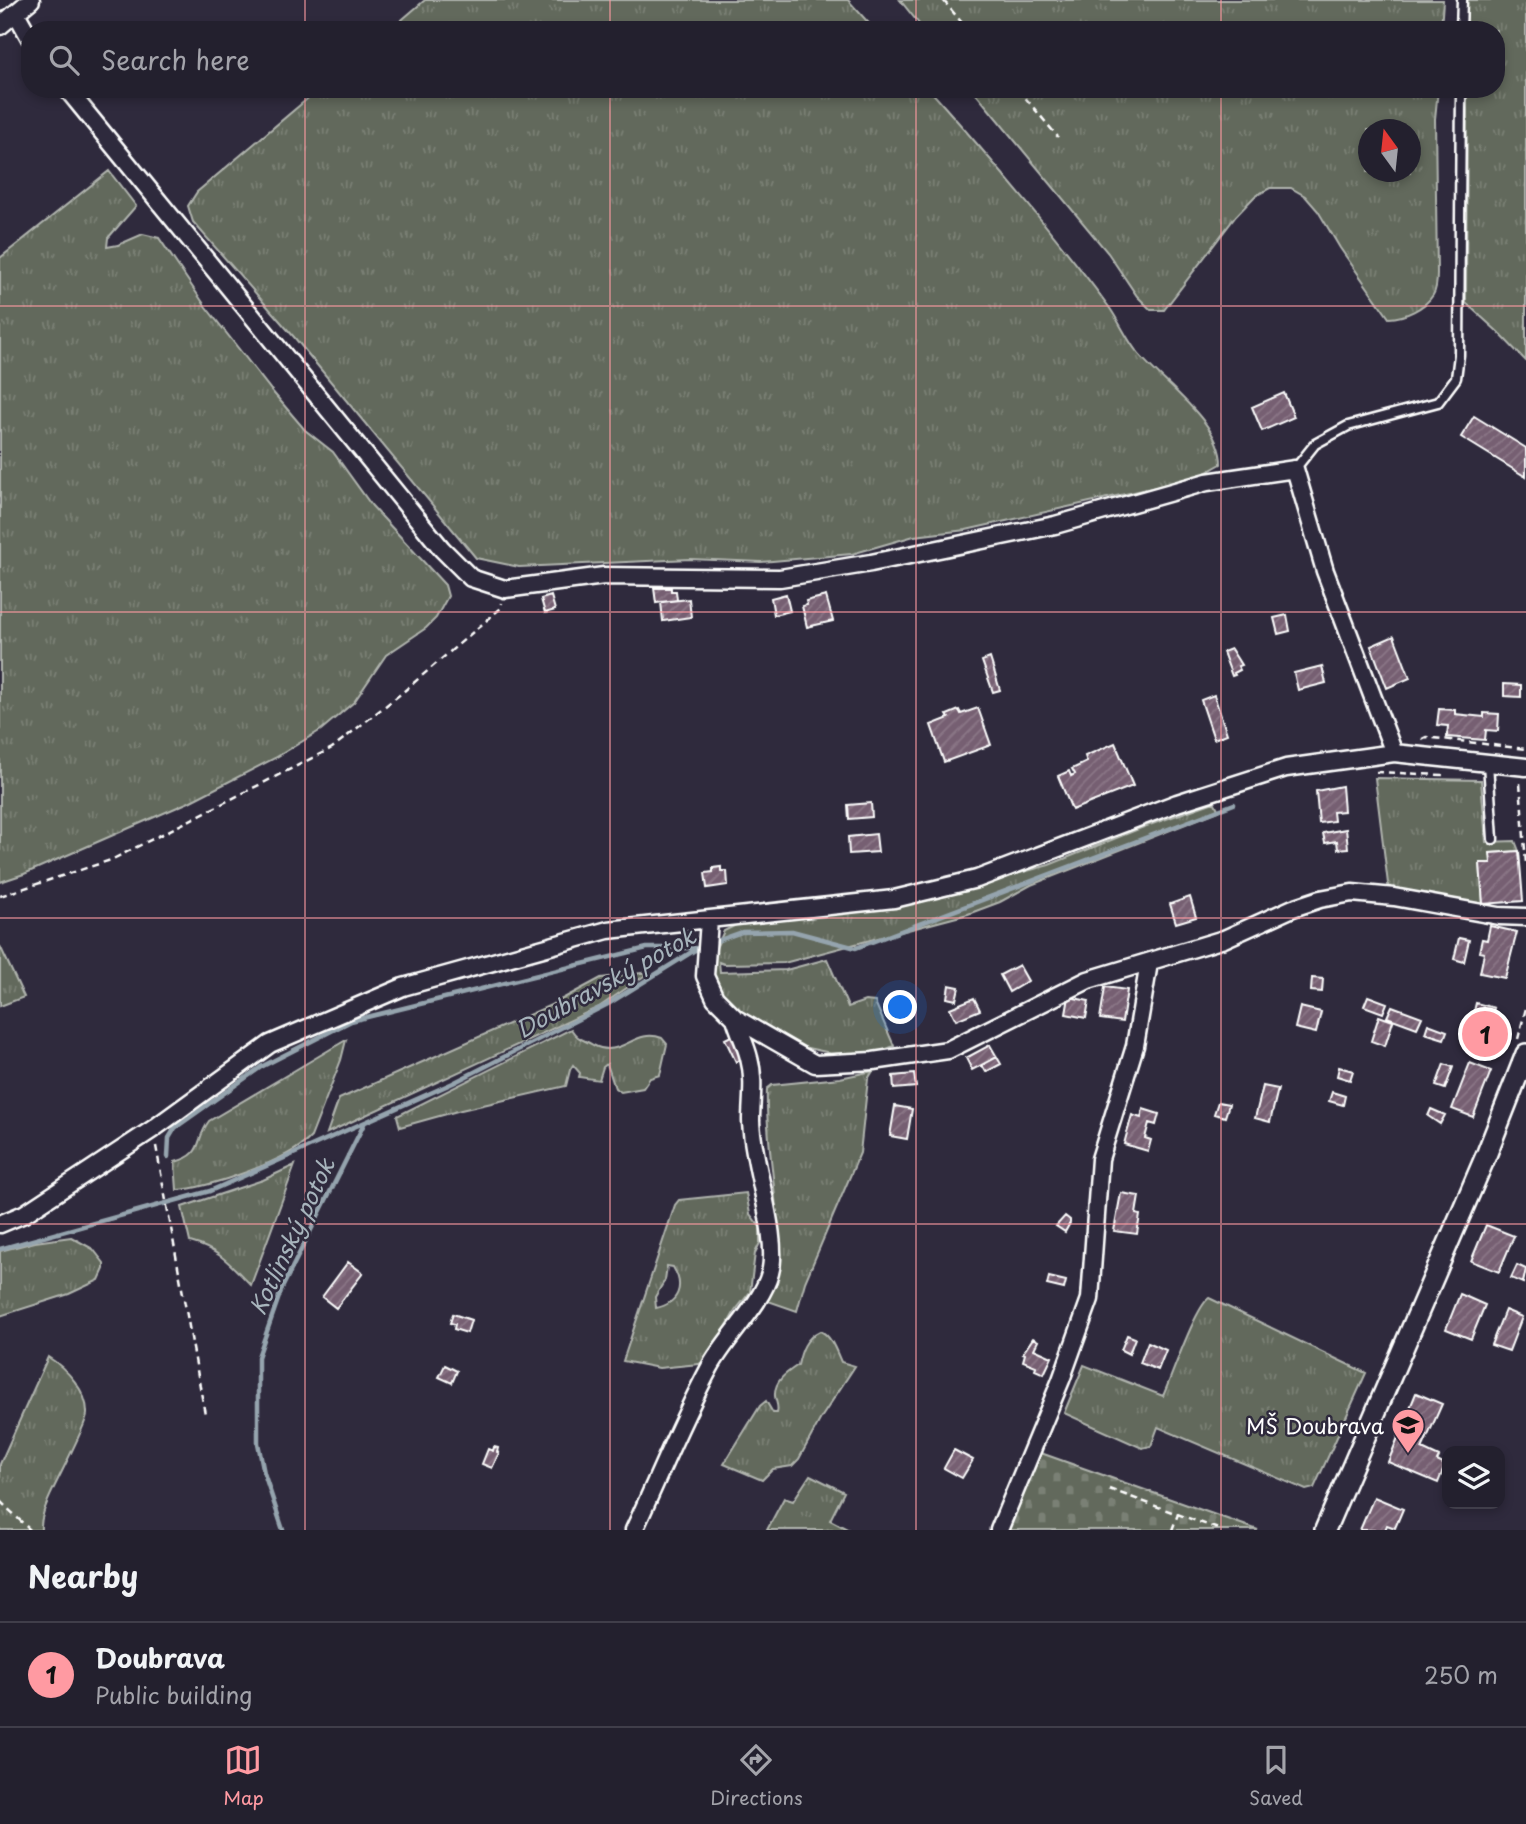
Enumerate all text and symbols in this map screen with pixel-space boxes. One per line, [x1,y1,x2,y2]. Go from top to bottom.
search box [21,21,1505,98]
text: Search here [101,40,250,79]
icon: search [45,41,83,79]
north arrow [1358,119,1421,182]
water label: Doubravský potok [508,917,702,1046]
your location [883,990,917,1024]
pin: 1 [1462,1008,1508,1060]
water label: Kotlinský potok [239,1151,343,1320]
school or university icon: MŠ Doubrava [1389,1406,1427,1455]
place label: MŠ Doubrava [1246,1409,1385,1441]
map controls [1442,1446,1505,1509]
button: layers [1442,1446,1505,1509]
text: Nearby [28,1553,138,1598]
text: Doubrava [95,1638,225,1677]
text: 1 [46,1657,57,1692]
text: 250 m [1424,1657,1498,1692]
text: Public building [95,1677,252,1712]
tab: Map [223,1741,264,1811]
tab: Directions [710,1741,803,1811]
tab: Saved [1249,1741,1303,1811]

